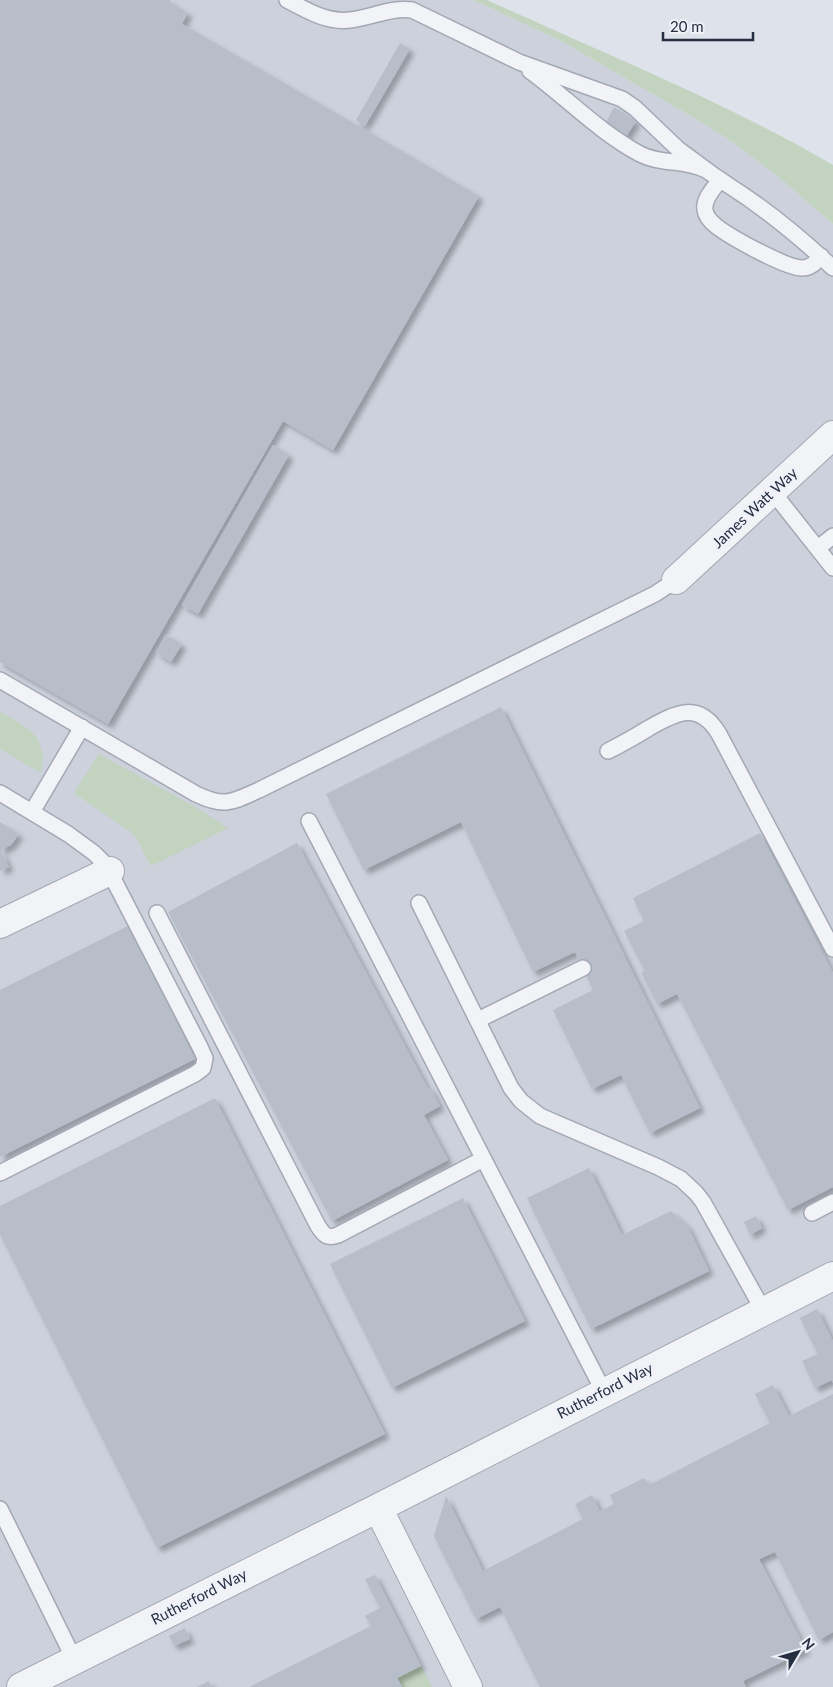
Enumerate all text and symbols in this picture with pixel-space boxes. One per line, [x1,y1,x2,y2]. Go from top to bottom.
scale bar [663,10,753,42]
text: 20 m [670,17,704,35]
street label: James Watt Way [708,463,801,551]
street label: Rutherford Way [554,1358,656,1422]
street label: Rutherford Way [148,1564,250,1628]
north arrow [773,1627,823,1677]
text: N [799,1634,819,1653]

